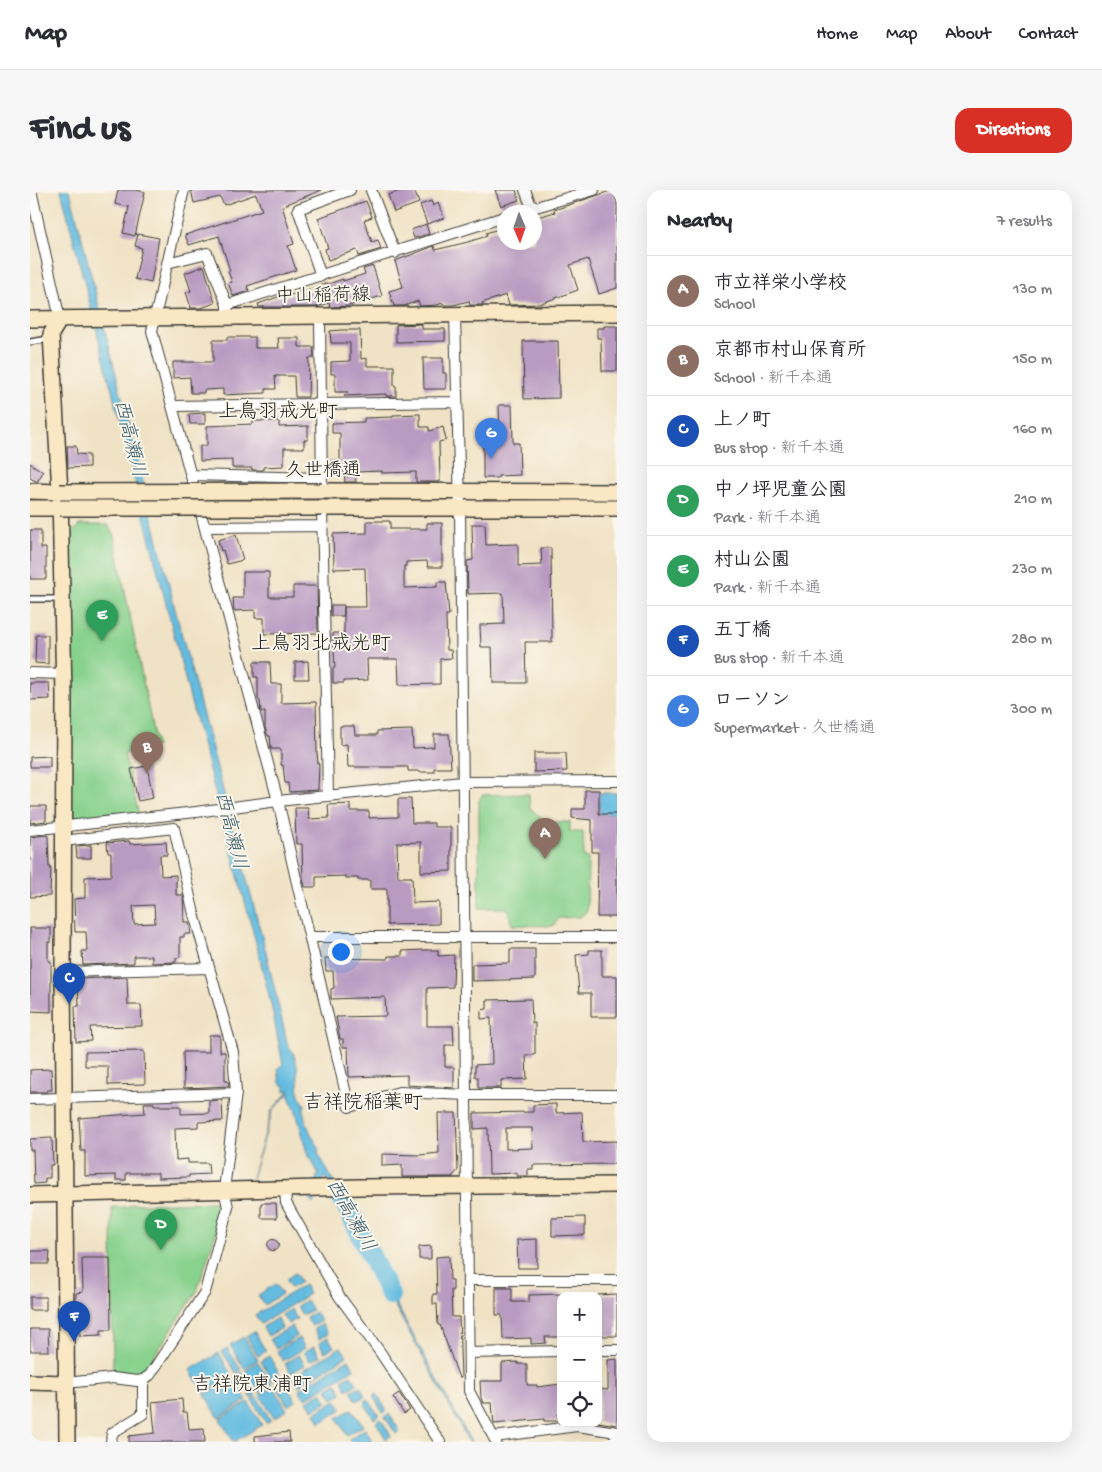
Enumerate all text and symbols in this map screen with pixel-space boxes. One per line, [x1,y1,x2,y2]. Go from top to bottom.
text: Map [25,20,67,49]
text: Home [816,24,858,45]
text: Map [886,24,917,45]
text: About [945,24,991,45]
text: Contact [1019,24,1077,45]
button: Directions [955,108,1072,153]
text: Find us [30,110,130,151]
north arrow [497,205,542,250]
text: Nearby [667,210,732,235]
text: 7 results [997,213,1052,232]
text: 市立祥栄小学校 [714,273,847,296]
text: A [678,281,688,300]
text: 130 m [1013,281,1052,300]
street label: 中山稲荷線 [275,284,371,309]
text: School [714,296,756,315]
text: 京都市村山保育所 [714,340,866,363]
text: B [679,351,687,370]
text: 150 m [1013,351,1052,370]
text: School · 新千本通 [714,370,832,389]
water label: 西高瀬川 [107,397,151,481]
district label: 上鳥羽戒光町 [218,400,338,425]
text: 上ノ町 [714,410,771,433]
pin: G [475,418,507,459]
text: C [679,421,687,440]
text: 160 m [1013,421,1052,440]
text: Bus stop · 新千本通 [714,440,845,459]
street label: 久世橋通 [285,460,361,483]
text: 中ノ坪児童公園 [714,480,847,503]
text: D [678,491,688,510]
text: 210 m [1013,491,1052,510]
text: Park · 新千本通 [714,510,821,529]
text: 村山公園 [714,550,790,573]
text: E [678,561,688,580]
text: 230 m [1012,561,1052,580]
text: Park · 新千本通 [714,580,821,599]
pin: E [86,600,118,641]
text: 五丁橋 [714,620,771,643]
text: F [679,631,687,650]
text: 280 m [1011,631,1052,650]
district label: 上鳥羽北戒光町 [251,632,391,657]
text: Bus stop · 新千本通 [714,650,845,669]
text: ローソン [714,690,790,713]
text: G [678,701,688,720]
text: 300 m [1010,701,1052,720]
text: Supermarket · 久世橋通 [714,720,875,739]
pin: B [131,732,163,773]
water label: 西高瀬川 [208,789,252,873]
pin: A [529,818,561,859]
your location [328,939,354,965]
pin: C [53,963,85,1004]
district label: 吉祥院稲葉町 [303,1091,423,1116]
water label: 西高瀬川 [320,1174,380,1257]
pin: D [145,1209,177,1250]
map controls [557,1292,602,1427]
button: + [557,1292,602,1337]
pin: F [58,1301,90,1342]
button: − [557,1337,602,1382]
district label: 吉祥院東浦町 [192,1373,312,1398]
button: locate [557,1382,602,1427]

